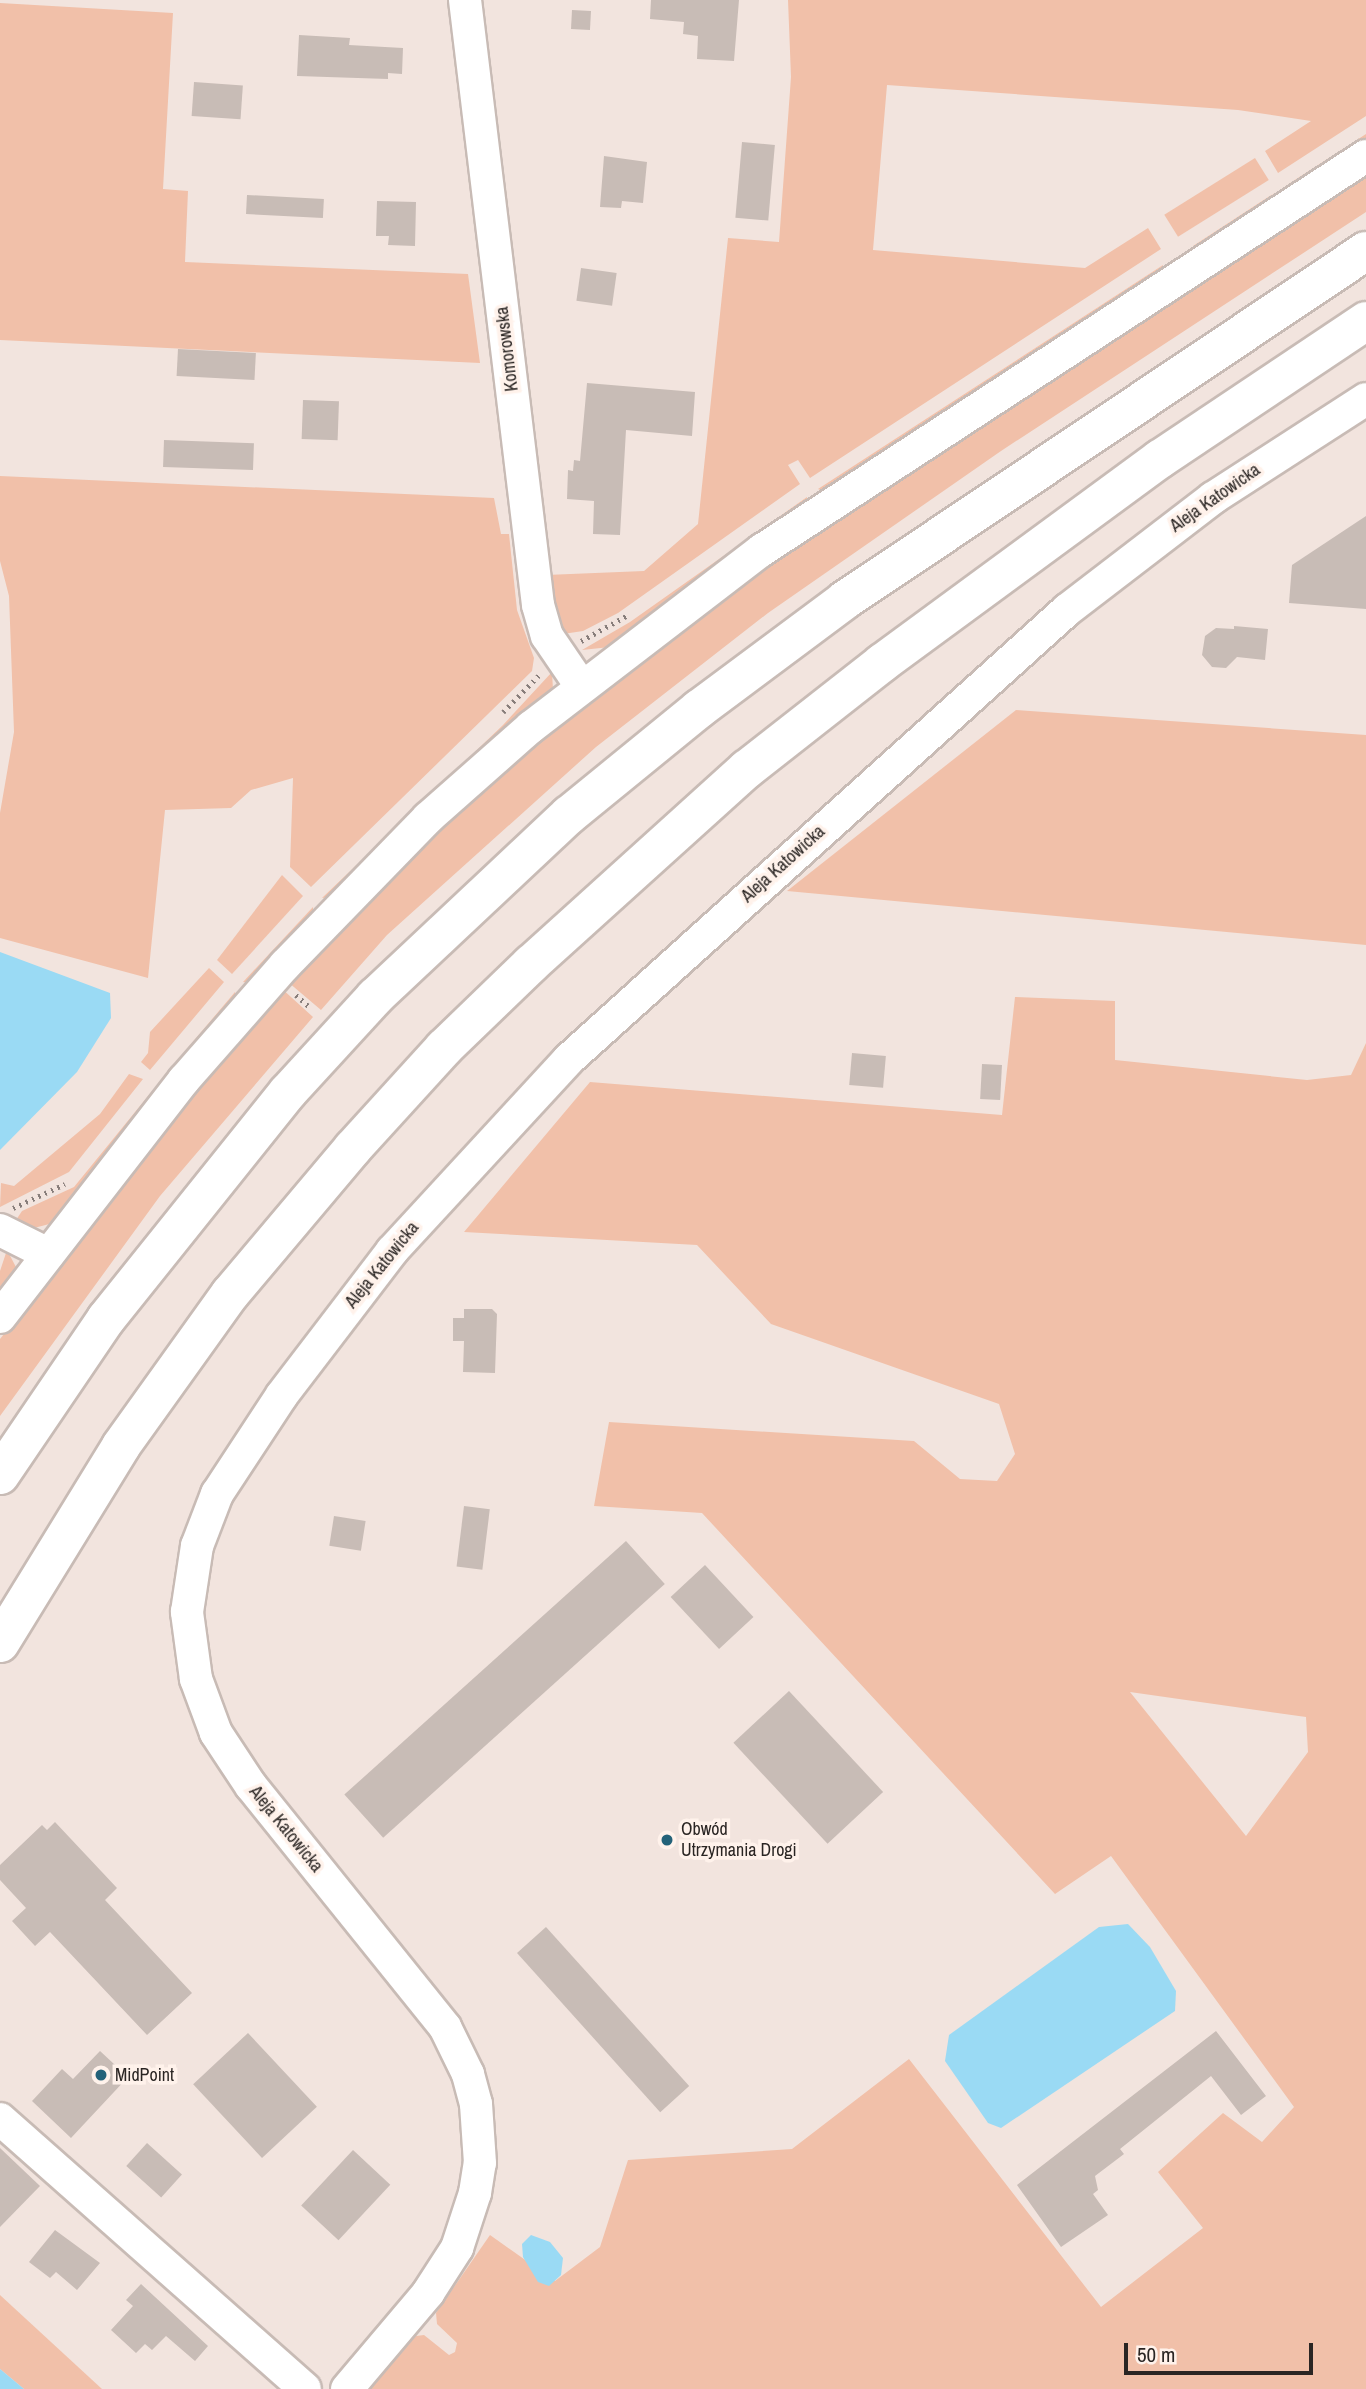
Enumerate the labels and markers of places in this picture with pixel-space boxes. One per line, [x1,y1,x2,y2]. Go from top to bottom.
place label: Obwód Utrzymania Drogi [681,1819,797,1862]
marker: Obwód Utrzymania Drogi [659,1832,675,1848]
place label: MidPoint [115,2064,174,2086]
marker: MidPoint [93,2067,109,2083]

